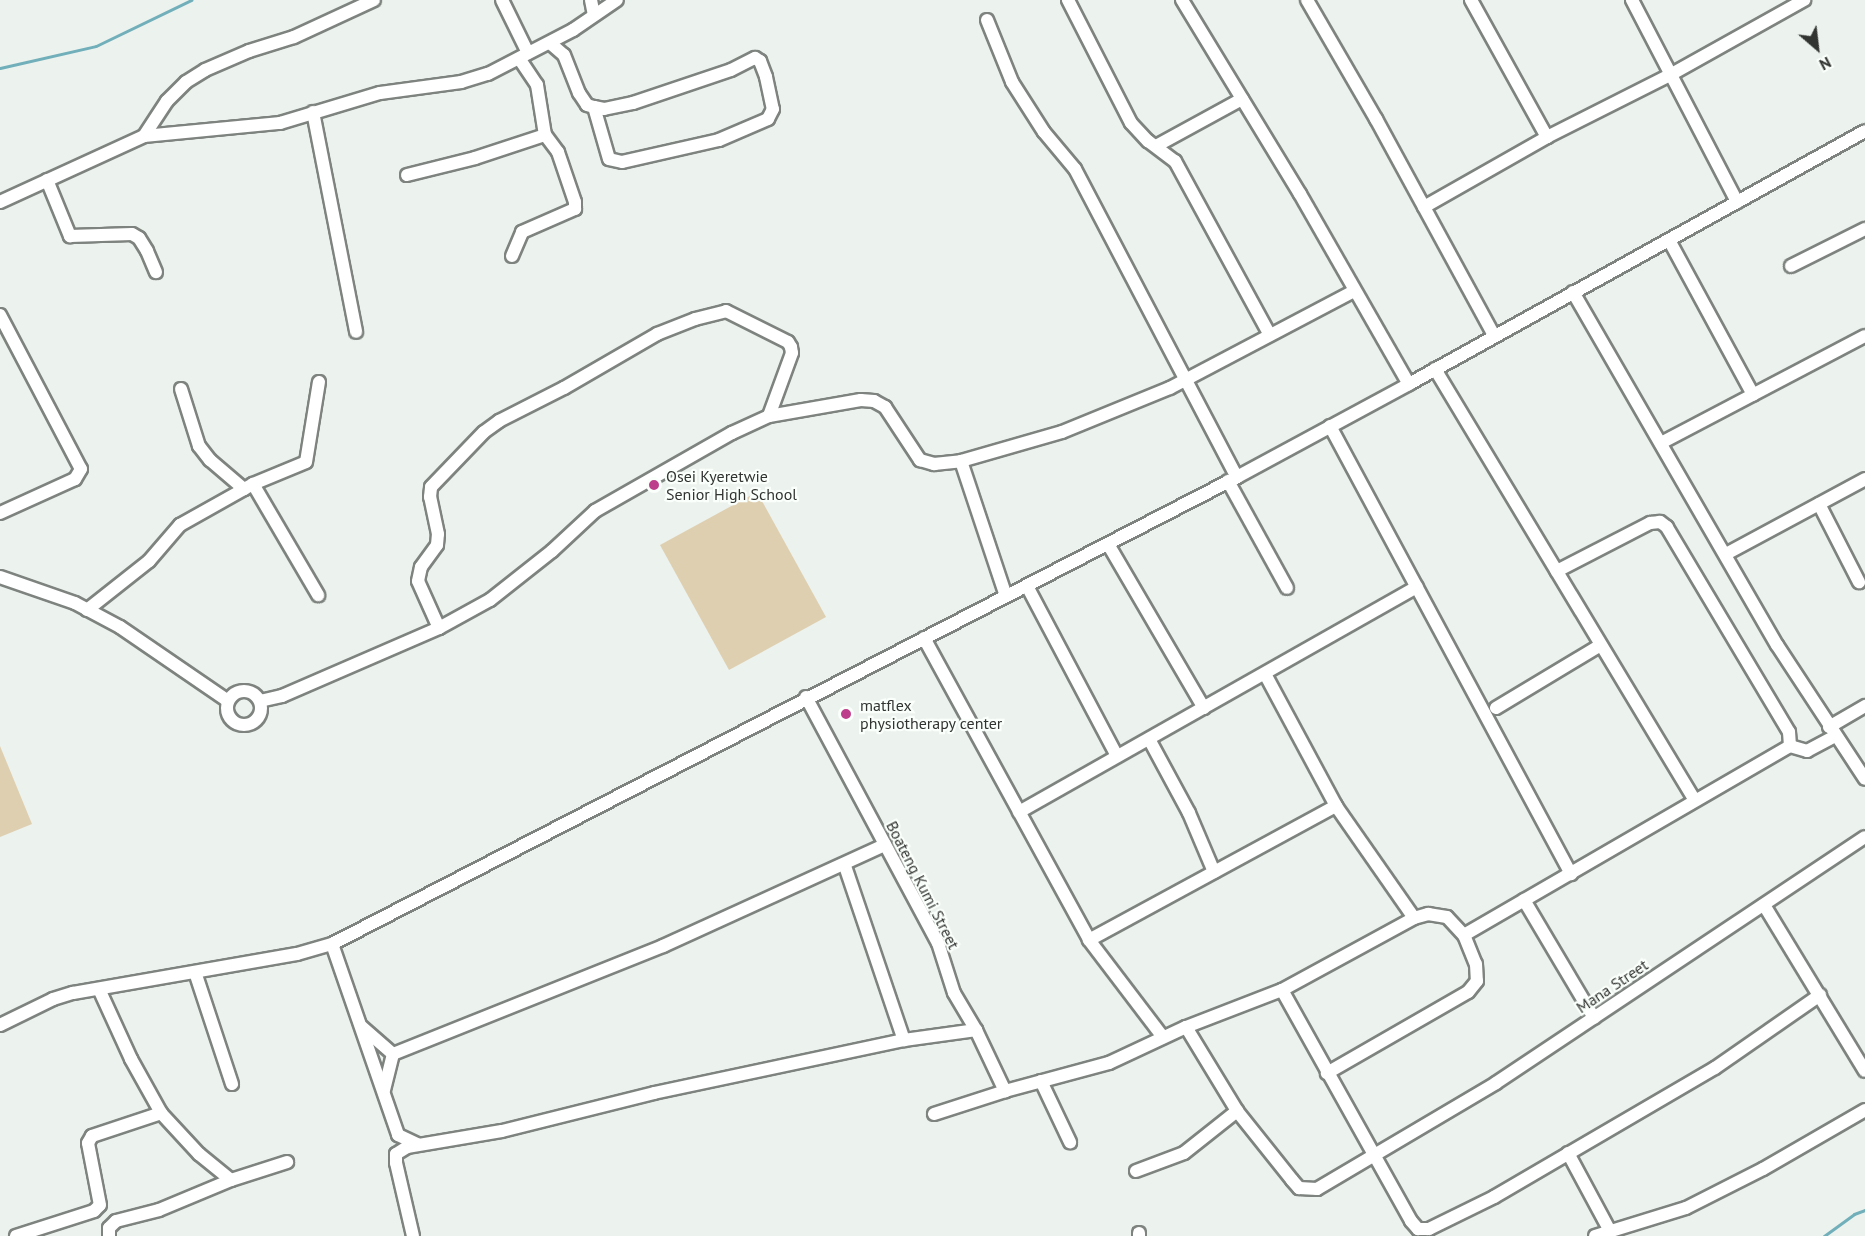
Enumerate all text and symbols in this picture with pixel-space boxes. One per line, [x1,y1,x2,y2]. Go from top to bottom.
north arrow [1787,18,1847,78]
text: N [1816,53,1835,75]
place label: Osei Kyeretwie Senior High School [666,466,797,504]
marker: Osei Kyeretwie Senior High School [647,478,661,492]
place label: matflex physiotherapy center [860,695,1003,733]
marker: matflex physiotherapy center [837,705,855,723]
street label: Boateng Kumi Street [882,818,964,952]
street label: Mana Street [1572,955,1652,1017]

